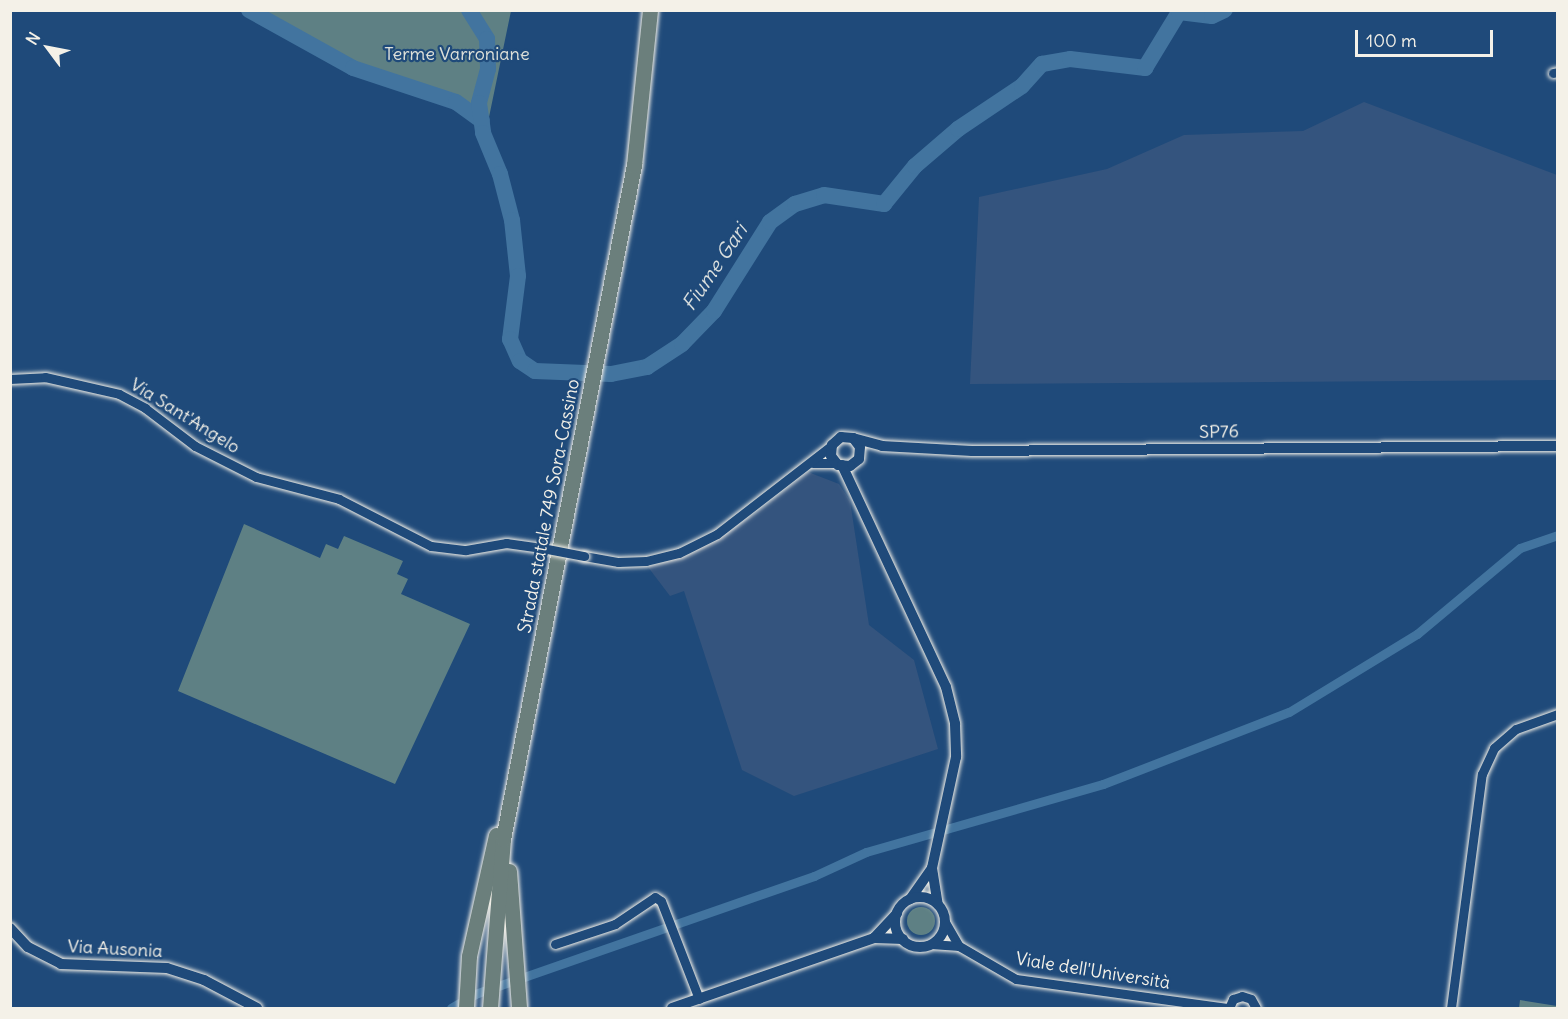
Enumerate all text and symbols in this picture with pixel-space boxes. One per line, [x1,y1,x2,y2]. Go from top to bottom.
north arrow [18,18,78,78]
scale bar [1358,18,1496,56]
text: N [21,28,44,48]
text: 100 m [1366,29,1417,52]
park label: Terme Varroniane [384,43,530,65]
water label: Fiume Gari [676,219,752,315]
street label: Via Sant'Angelo [126,374,244,458]
street label: Strada statale 749 Sora-Cassino [514,377,584,635]
street label: SP76 [1199,421,1239,443]
street label: Via Ausonia [67,936,163,962]
street label: Viale dell'Università [1014,948,1172,994]

